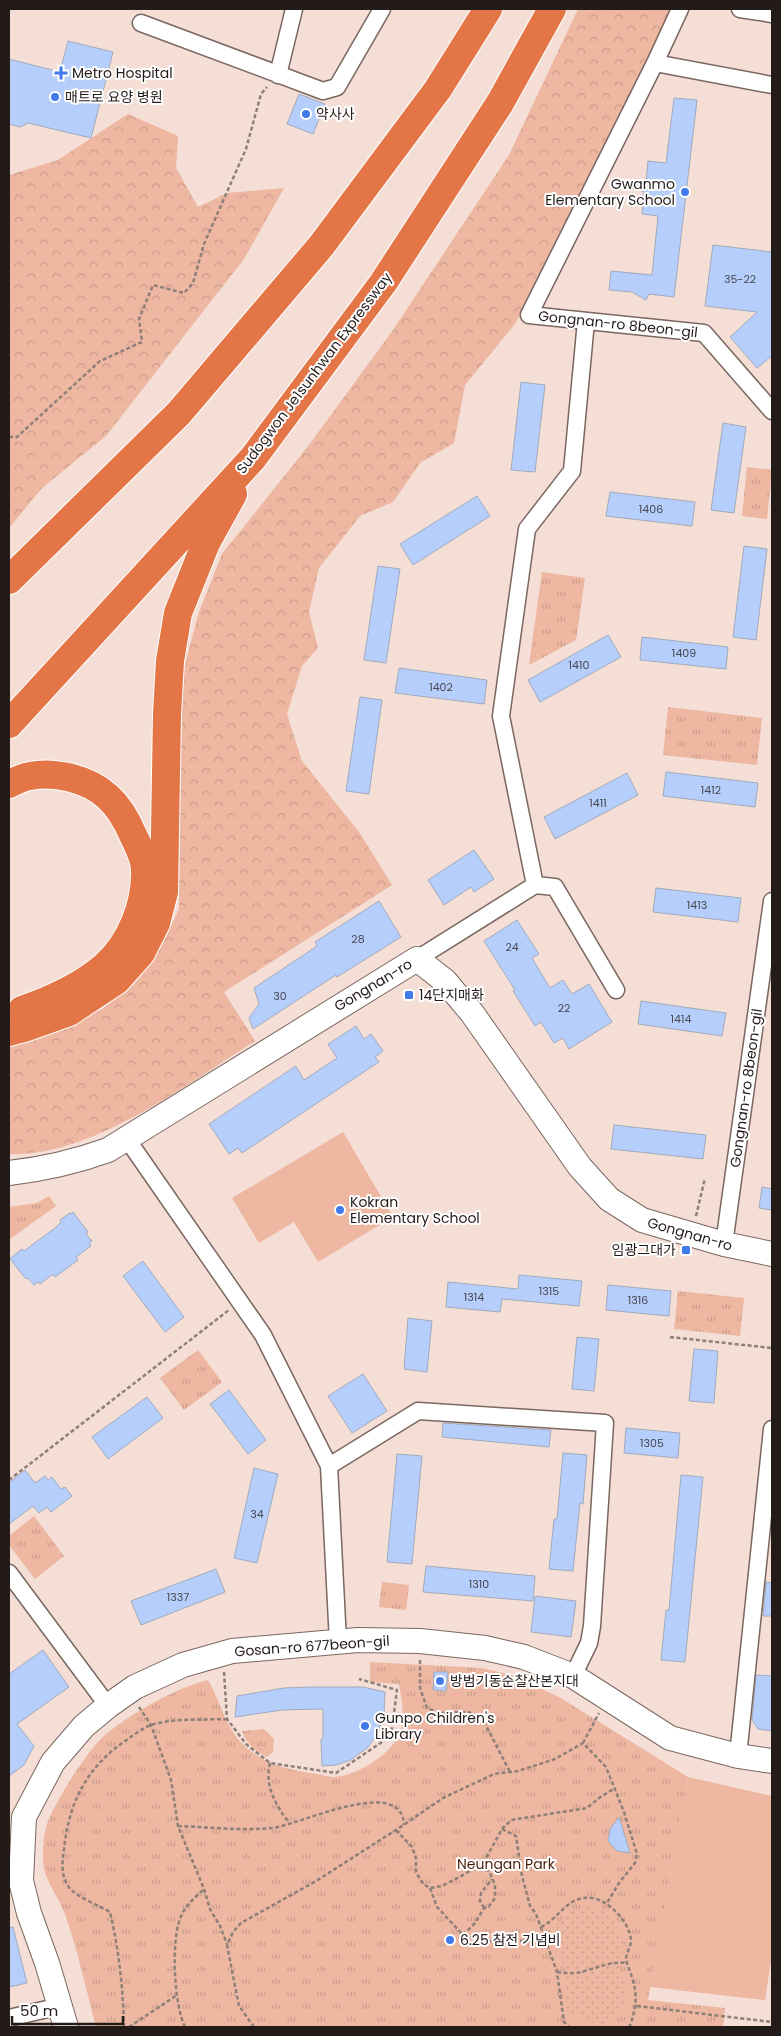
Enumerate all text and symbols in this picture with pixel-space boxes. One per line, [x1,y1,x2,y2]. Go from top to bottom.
place label: Metro Hospital [72,63,173,83]
marker: Metro Hospital [54,66,68,80]
place label: 매트로 요양 병원 [65,87,163,107]
marker: 매트로 요양 병원 [49,91,61,103]
place label: 약사사 [316,104,355,124]
marker: 약사사 [300,108,312,120]
place label: Gwanmo Elementary School [545,174,675,210]
marker: Gwanmo Elementary School [679,186,691,198]
street label: Sudogwon Je1sunhwan Expressway [232,268,396,478]
house number: 35-22 [724,271,756,287]
street label: Gongnan-ro 8beon-gil [537,306,699,342]
house number: 1406 [639,501,663,517]
house number: 1409 [672,645,696,661]
house number: 1410 [569,657,590,673]
house number: 1402 [429,679,453,695]
house number: 1412 [701,782,721,798]
house number: 1411 [589,795,607,811]
house number: 1413 [687,897,707,913]
house number: 28 [351,931,365,947]
house number: 24 [505,939,519,955]
street label: Gongnan-ro [330,954,416,1016]
place label: 14단지매화 [419,985,484,1005]
house number: 30 [273,988,287,1004]
marker: 14단지매화 [403,989,415,1001]
house number: 22 [558,1000,570,1016]
street label: Gongnan-ro 8beon-gil [725,1007,767,1169]
house number: 1414 [671,1011,692,1027]
place label: Kokran Elementary School [350,1192,480,1228]
marker: Kokran Elementary School [334,1204,346,1216]
street label: Gongnan-ro [645,1212,735,1256]
place label: 임광그대가 [612,1240,676,1260]
marker: 임광그대가 [680,1244,692,1256]
house number: 1315 [539,1283,559,1299]
house number: 1314 [464,1289,484,1305]
house number: 1316 [628,1292,648,1308]
house number: 1305 [640,1435,664,1451]
house number: 34 [250,1506,264,1522]
house number: 1310 [469,1576,489,1592]
house number: 1337 [167,1589,189,1605]
street label: Gosan-ro 677beon-gil [234,1631,390,1661]
place label: 방범기동순찰산본지대 [450,1671,579,1691]
marker: 방범기동순찰산본지대 [434,1675,446,1687]
place label: Gunpo Children's Library [375,1708,495,1744]
marker: Gunpo Children's Library [359,1720,371,1732]
park label: Neungan Park [457,1854,556,1874]
place label: 6.25 참전 기념비 [460,1930,561,1950]
marker: 6.25 참전 기념비 [444,1934,456,1946]
scale bar [12,1994,124,2026]
text: 50 m [20,2000,58,2021]

